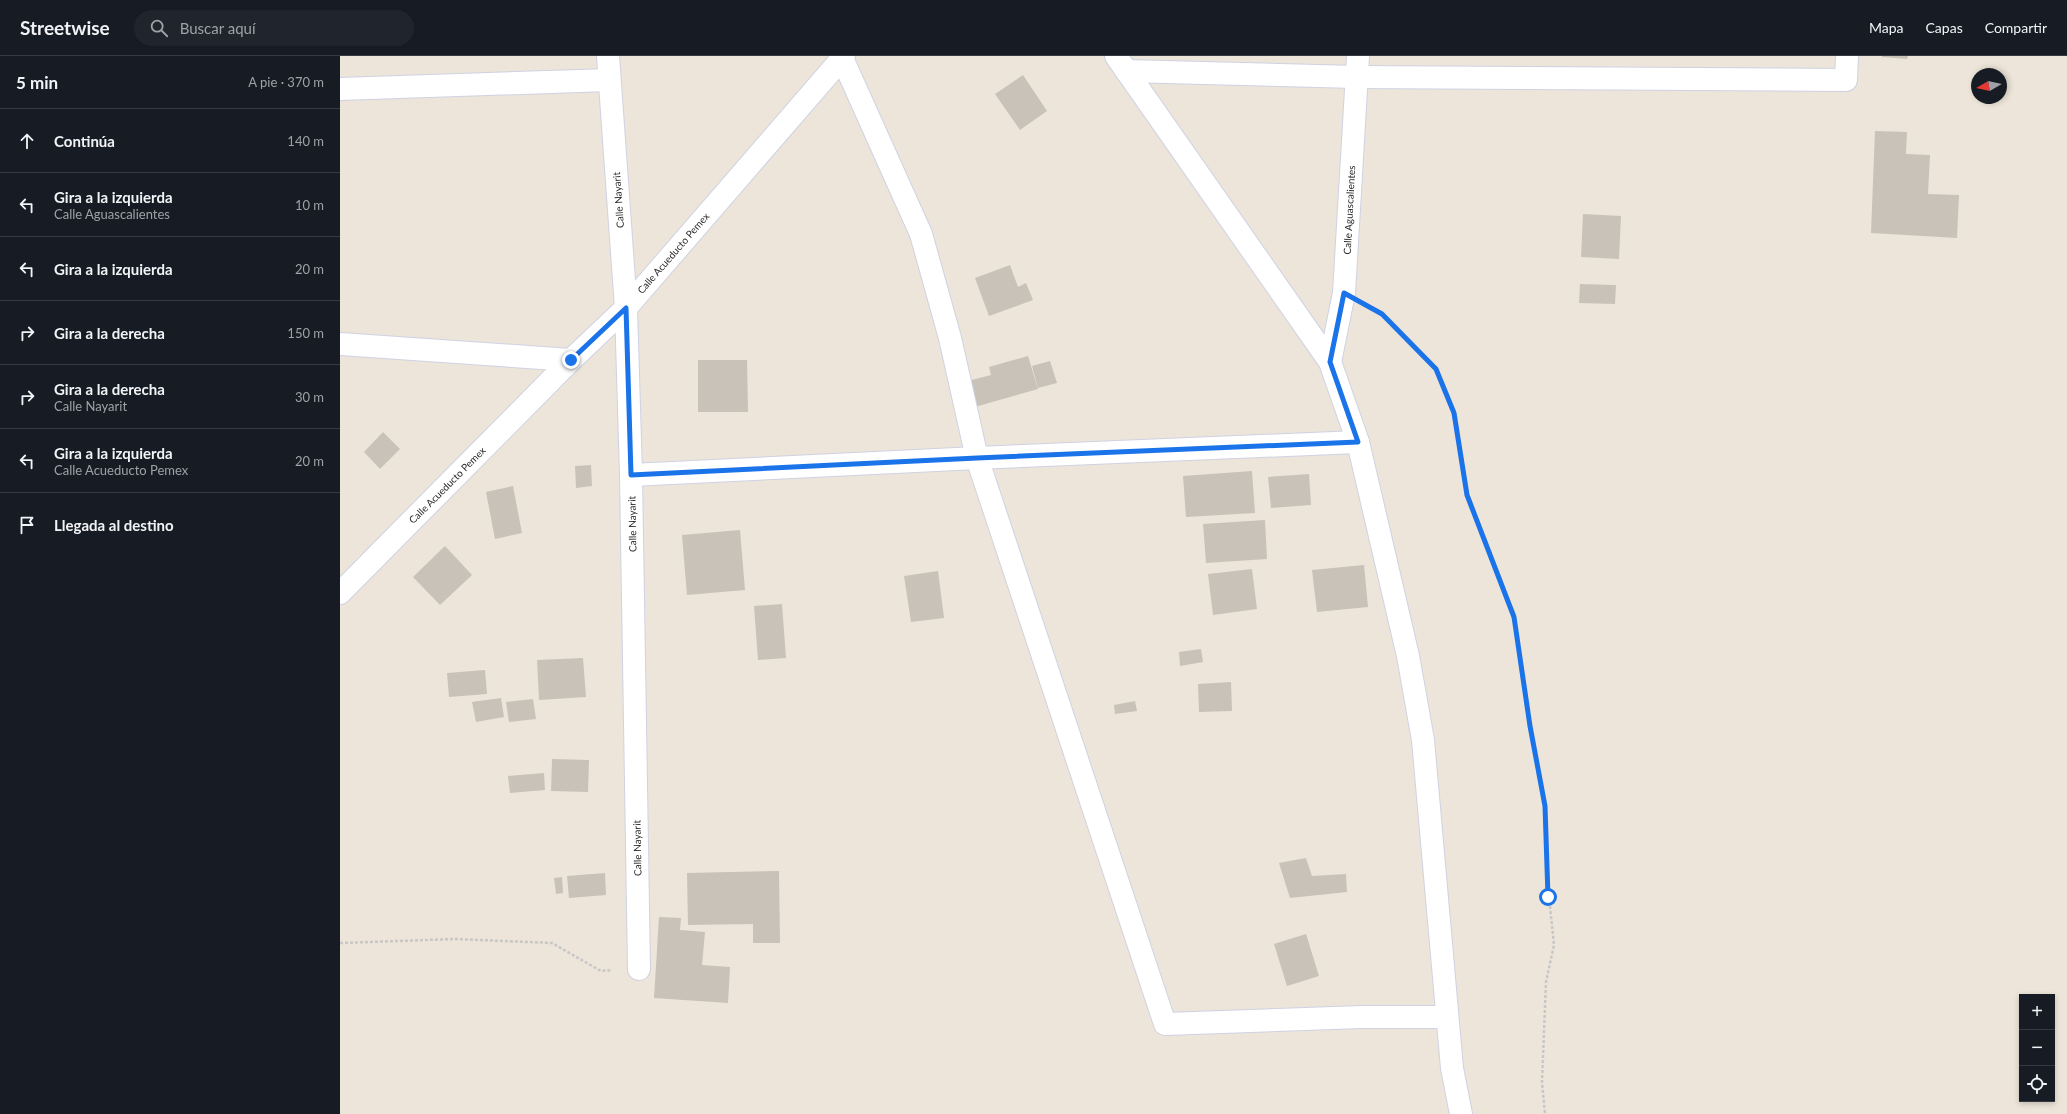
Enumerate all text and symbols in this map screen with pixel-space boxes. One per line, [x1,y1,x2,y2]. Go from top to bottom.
search box [134,10,414,46]
text: Streetwise [20,16,110,39]
icon: search [148,17,170,39]
text: Buscar aquí [180,19,256,37]
text: Mapa [1869,19,1904,36]
text: Capas [1926,19,1963,36]
text: Compartir [1985,19,2047,36]
north arrow [1971,68,2007,104]
text: 5 min [16,72,58,93]
text: A pie · 370 m [248,74,324,90]
icon: ahead [16,130,38,152]
text: Continúa [54,132,115,150]
text: 140 m [287,133,324,149]
street label: Calle Aguascalientes [1341,165,1357,255]
street label: Calle Nayarit [610,171,626,228]
text: Gira a la izquierda [54,188,173,206]
icon: left [16,194,38,216]
text: 10 m [295,197,324,213]
text: Calle Aguascalientes [54,206,170,222]
street label: Calle Acueducto Pemex [635,210,711,296]
icon: left [16,258,38,280]
text: Gira a la izquierda [54,260,173,278]
text: 20 m [295,261,324,277]
icon: right [16,322,38,344]
text: Gira a la derecha [54,324,165,342]
text: 150 m [287,325,324,341]
route end [562,351,580,369]
text: Gira a la derecha [54,380,165,398]
icon: right [16,386,38,408]
text: 30 m [295,389,324,405]
text: Calle Nayarit [54,398,127,414]
text: Gira a la izquierda [54,444,173,462]
street label: Calle Acueducto Pemex [406,444,488,526]
icon: left [16,450,38,472]
text: 20 m [295,453,324,469]
text: Calle Acueducto Pemex [54,462,188,478]
street label: Calle Nayarit [626,495,638,552]
icon: arrive [16,514,38,536]
text: Llegada al destino [54,516,174,534]
street label: Calle Nayarit [631,819,643,876]
route start [1539,888,1557,906]
map controls [2019,994,2055,1102]
button: + [2019,994,2055,1030]
button: − [2019,1030,2055,1066]
button: locate [2019,1066,2055,1102]

